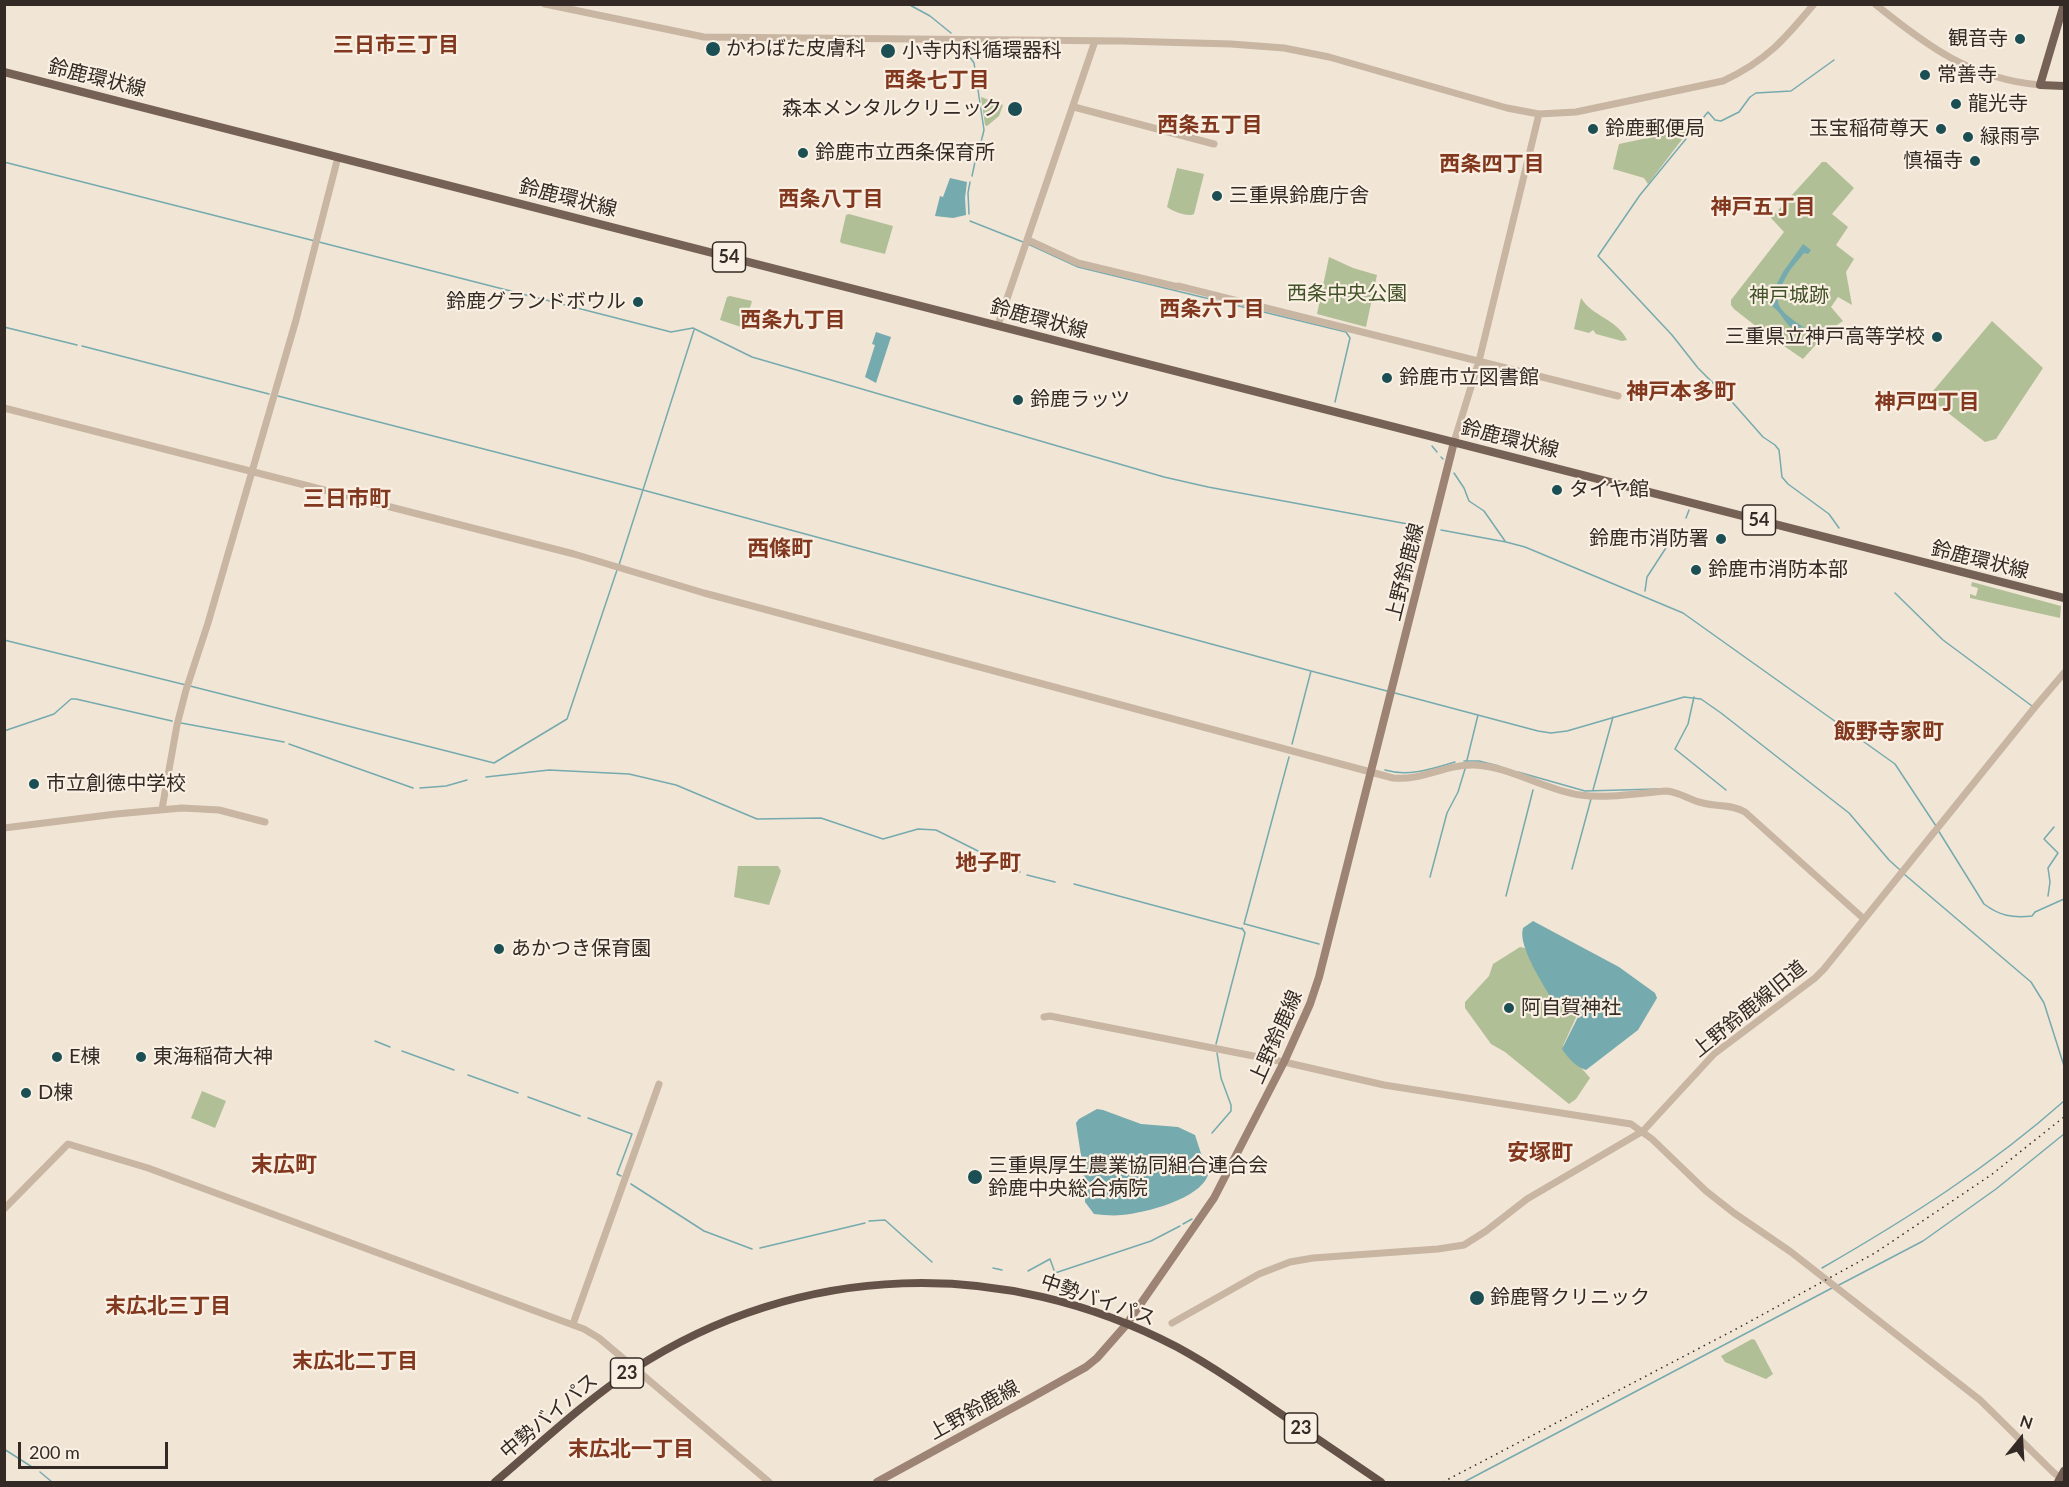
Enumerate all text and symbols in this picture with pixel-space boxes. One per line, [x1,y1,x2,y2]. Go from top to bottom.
place label: 観音寺 [1948,27,2008,51]
district label: 三日市三丁目 [333,32,459,58]
marker: 観音寺 [2013,32,2027,46]
place label: かわばた皮膚科 [726,37,866,61]
place label: 小寺内科循環器科 [902,39,1062,63]
marker: かわばた皮膚科 [704,40,722,58]
marker: 小寺内科循環器科 [879,42,897,60]
street label: 鈴鹿環状線 [46,54,148,102]
place label: 常善寺 [1937,63,1997,87]
district label: 西条七丁目 [885,67,989,93]
marker: 常善寺 [1918,68,1932,82]
place label: 龍光寺 [1968,92,2028,116]
place label: 森本メンタルクリニック [782,97,1002,121]
marker: 龍光寺 [1949,97,1963,111]
marker: 森本メンタルクリニック [1006,100,1024,118]
district label: 西条五丁目 [1158,112,1262,138]
place label: 鈴鹿郵便局 [1605,117,1705,141]
place label: 玉宝稲荷尊天 [1809,117,1929,141]
marker: 鈴鹿郵便局 [1586,122,1600,136]
marker: 玉宝稲荷尊天 [1934,122,1948,136]
place label: 緑雨亭 [1980,125,2040,149]
marker: 緑雨亭 [1961,130,1975,144]
place label: 鈴鹿市立西条保育所 [815,141,995,165]
marker: 鈴鹿市立西条保育所 [796,146,810,160]
place label: 慎福寺 [1903,149,1963,173]
district label: 西条四丁目 [1440,151,1544,177]
marker: 慎福寺 [1968,154,1982,168]
street label: 鈴鹿環状線 [517,174,619,222]
place label: 三重県鈴鹿庁舎 [1229,184,1369,208]
district label: 西条八丁目 [779,186,883,212]
marker: 三重県鈴鹿庁舎 [1210,189,1224,203]
district label: 神戸五丁目 [1711,194,1815,220]
road number: 54 [712,242,746,272]
park label: 西条中央公園 [1287,282,1407,306]
park label: 神戸城跡 [1749,284,1829,308]
place label: 鈴鹿グランドボウル [446,290,626,314]
street label: 鈴鹿環状線 [988,294,1090,344]
marker: 鈴鹿グランドボウル [631,295,645,309]
district label: 西条六丁目 [1160,296,1264,322]
district label: 西条九丁目 [741,307,845,333]
place label: 三重県立神戸高等学校 [1725,325,1925,349]
marker: 三重県立神戸高等学校 [1930,330,1944,344]
place label: 鈴鹿市立図書館 [1399,366,1539,390]
marker: 鈴鹿市立図書館 [1380,371,1394,385]
district label: 神戸本多町 [1626,379,1736,405]
place label: 鈴鹿ラッツ [1030,388,1130,412]
district label: 神戸四丁目 [1875,389,1979,415]
marker: 鈴鹿ラッツ [1011,393,1025,407]
street label: 鈴鹿環状線 [1459,415,1561,463]
place label: タイヤ館 [1569,478,1649,502]
marker: タイヤ館 [1550,483,1564,497]
district label: 三日市町 [303,486,391,512]
road number: 54 [1742,505,1776,535]
street label: 上野鈴鹿線 [1381,521,1429,623]
place label: 鈴鹿市消防署 [1589,527,1709,551]
marker: 鈴鹿市消防署 [1714,532,1728,546]
district label: 西條町 [747,536,813,562]
street label: 鈴鹿環状線 [1929,536,2031,584]
place label: 鈴鹿市消防本部 [1708,558,1848,582]
marker: 鈴鹿市消防本部 [1689,563,1703,577]
district label: 飯野寺家町 [1834,719,1944,745]
place label: 市立創徳中学校 [46,772,186,796]
marker: 市立創徳中学校 [27,777,41,791]
district label: 地子町 [955,850,1021,876]
place label: あかつき保育園 [511,937,651,961]
marker: あかつき保育園 [492,942,506,956]
street label: 上野鈴鹿線旧道 [1687,956,1811,1062]
street label: 上野鈴鹿線 [1245,986,1307,1088]
place label: 阿自賀神社 [1521,996,1621,1020]
marker: 阿自賀神社 [1502,1001,1516,1015]
place label: E棟 [69,1045,101,1069]
place label: 東海稲荷大神 [153,1045,273,1069]
marker: E棟 [50,1050,64,1064]
marker: 東海稲荷大神 [134,1050,148,1064]
place label: D棟 [38,1081,73,1105]
marker: D棟 [19,1086,33,1100]
district label: 安塚町 [1507,1140,1573,1166]
district label: 末広町 [251,1152,317,1178]
place label: 三重県厚生農業協同組合連合会 鈴鹿中央総合病院 [988,1154,1268,1201]
marker: 三重県厚生農業協同組合連合会 鈴鹿中央総合病院 [966,1168,984,1186]
street label: 中勢バイパス [1037,1269,1159,1331]
place label: 鈴鹿腎クリニック [1490,1286,1650,1310]
marker: 鈴鹿腎クリニック [1468,1289,1486,1307]
district label: 末広北三丁目 [105,1293,231,1319]
district label: 末広北二丁目 [292,1348,418,1374]
road number: 23 [610,1358,644,1388]
street label: 中勢バイパス [495,1368,603,1464]
street label: 上野鈴鹿線 [924,1375,1024,1445]
north arrow [1991,1409,2051,1469]
text: N [2018,1410,2036,1432]
road number: 23 [1284,1413,1318,1443]
scale bar [21,1430,171,1468]
district label: 末広北一丁目 [568,1436,694,1462]
text: 200 m [29,1441,80,1463]

